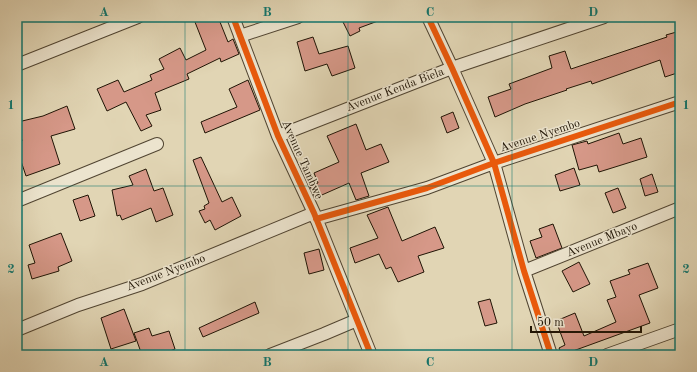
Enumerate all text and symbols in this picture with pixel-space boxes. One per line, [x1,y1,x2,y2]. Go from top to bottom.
text: A [99,6,109,19]
text: B [262,6,272,19]
text: C [426,6,434,19]
text: D [588,6,598,19]
street label: Avenue Kenda Biela [344,66,446,114]
text: 1 [7,99,15,112]
text: 1 [682,99,690,112]
street label: Avenue Nyembo [498,117,582,155]
street label: Avenue Tambwe [279,119,325,202]
street label: Avenue Mbayo [565,220,639,260]
street label: Avenue Nyembo [125,252,207,294]
text: 2 [7,263,15,276]
text: 2 [682,263,690,276]
scale bar [531,308,641,334]
text: 50 m [537,316,564,329]
text: A [99,356,109,369]
text: B [262,356,272,369]
text: C [426,356,434,369]
text: D [588,356,598,369]

